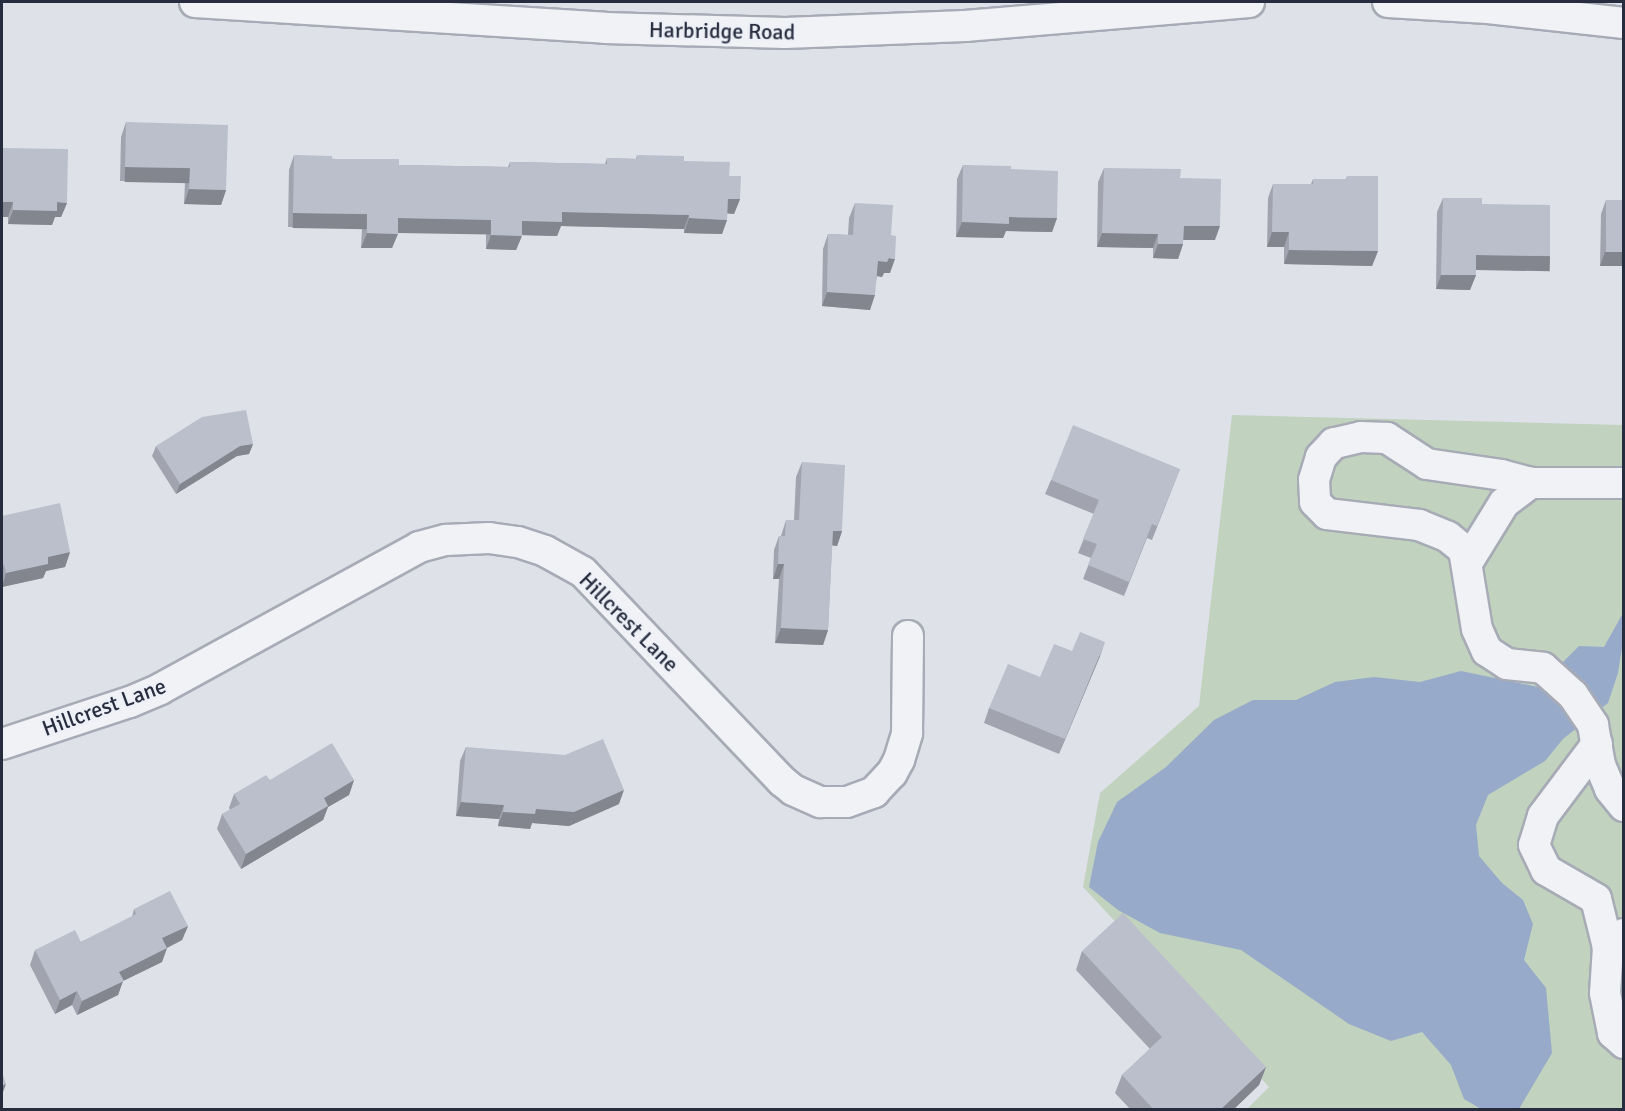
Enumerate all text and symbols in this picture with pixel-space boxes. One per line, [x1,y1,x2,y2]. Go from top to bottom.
street label: Harbridge Road [649,17,795,45]
street label: Hillcrest Lane [574,567,684,677]
street label: Hillcrest Lane [38,672,170,742]

